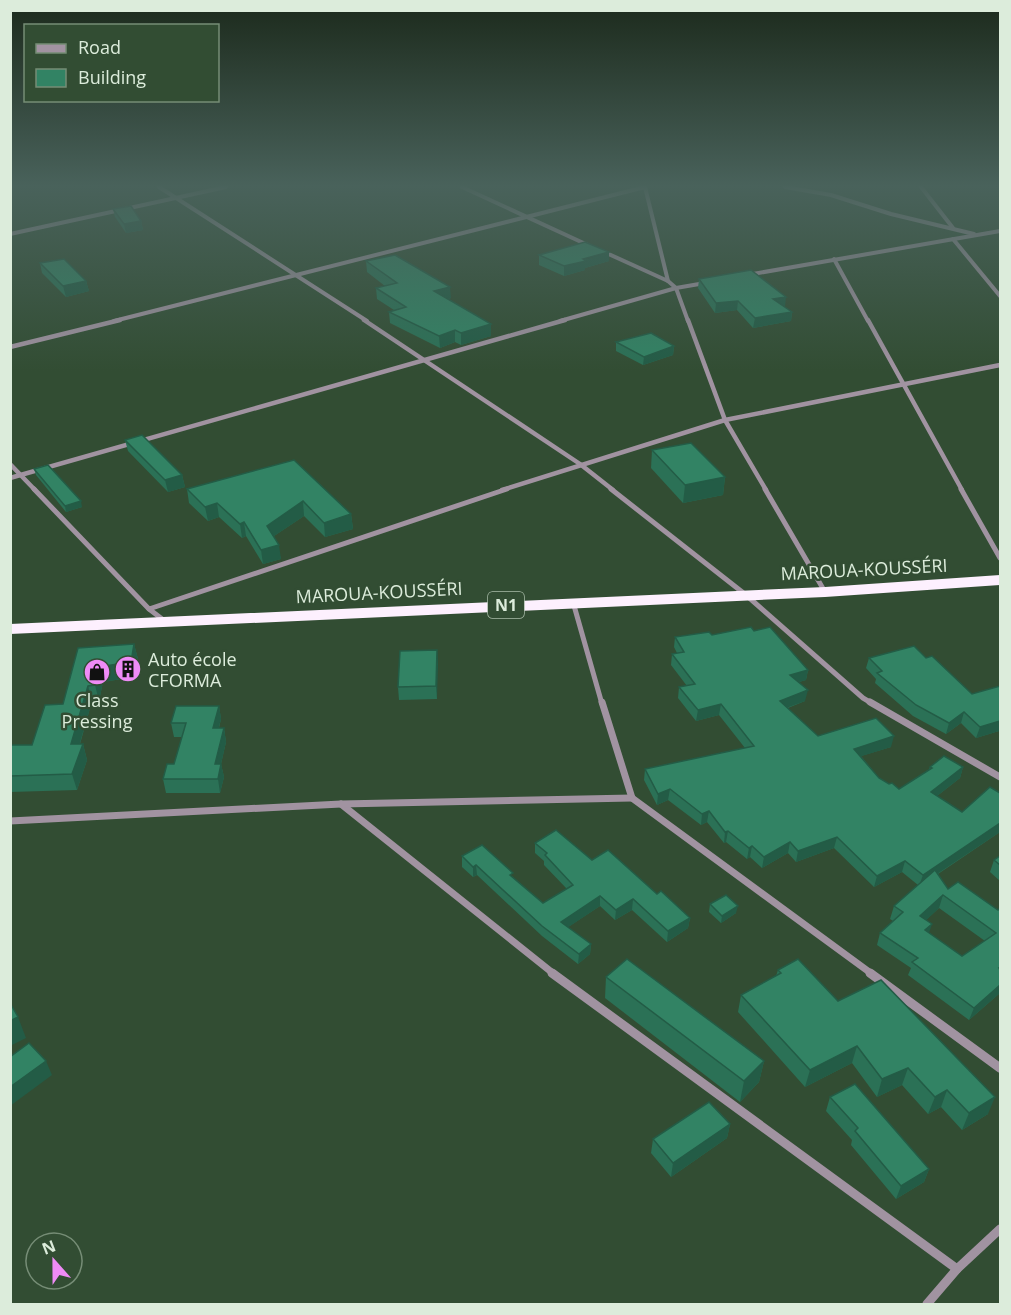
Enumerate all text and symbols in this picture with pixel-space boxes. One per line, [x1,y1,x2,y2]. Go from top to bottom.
legend [24,24,219,102]
text: Road [78,35,121,59]
text: Building [78,65,146,89]
street label: MAROUA-KOUSSÉRI [780,553,948,585]
street label: MAROUA-KOUSSÉRI [295,576,463,608]
road number: N1 [488,592,524,618]
place label: Auto école CFORMA [148,647,237,692]
building icon: Auto école CFORMA [113,654,143,684]
shop icon: Class Pressing [82,657,112,687]
place label: Class Pressing [62,688,133,733]
north arrow [24,1231,84,1291]
text: N [39,1234,59,1260]

